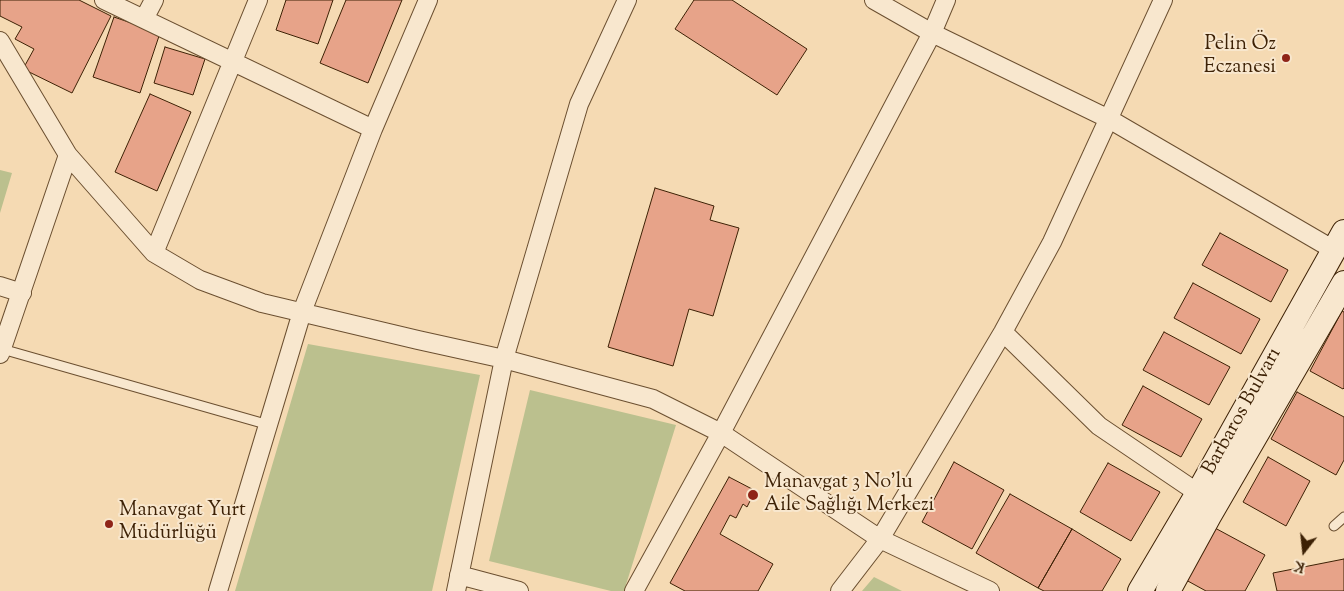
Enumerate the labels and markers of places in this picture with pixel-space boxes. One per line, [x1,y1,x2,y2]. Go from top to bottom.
place label: Pelin Öz Eczanesi [1204,34,1276,81]
marker: Pelin Öz Eczanesi [1280,52,1292,64]
place label: Manavgat 3 No'lu Aile Sağlığı Merkezi [764,472,934,519]
marker: Manavgat 3 No'lu Aile Sağlığı Merkezi [746,488,760,502]
place label: Manavgat Yurt Müdürlüğü [119,500,246,547]
marker: Manavgat Yurt Müdürlüğü [103,518,115,530]

